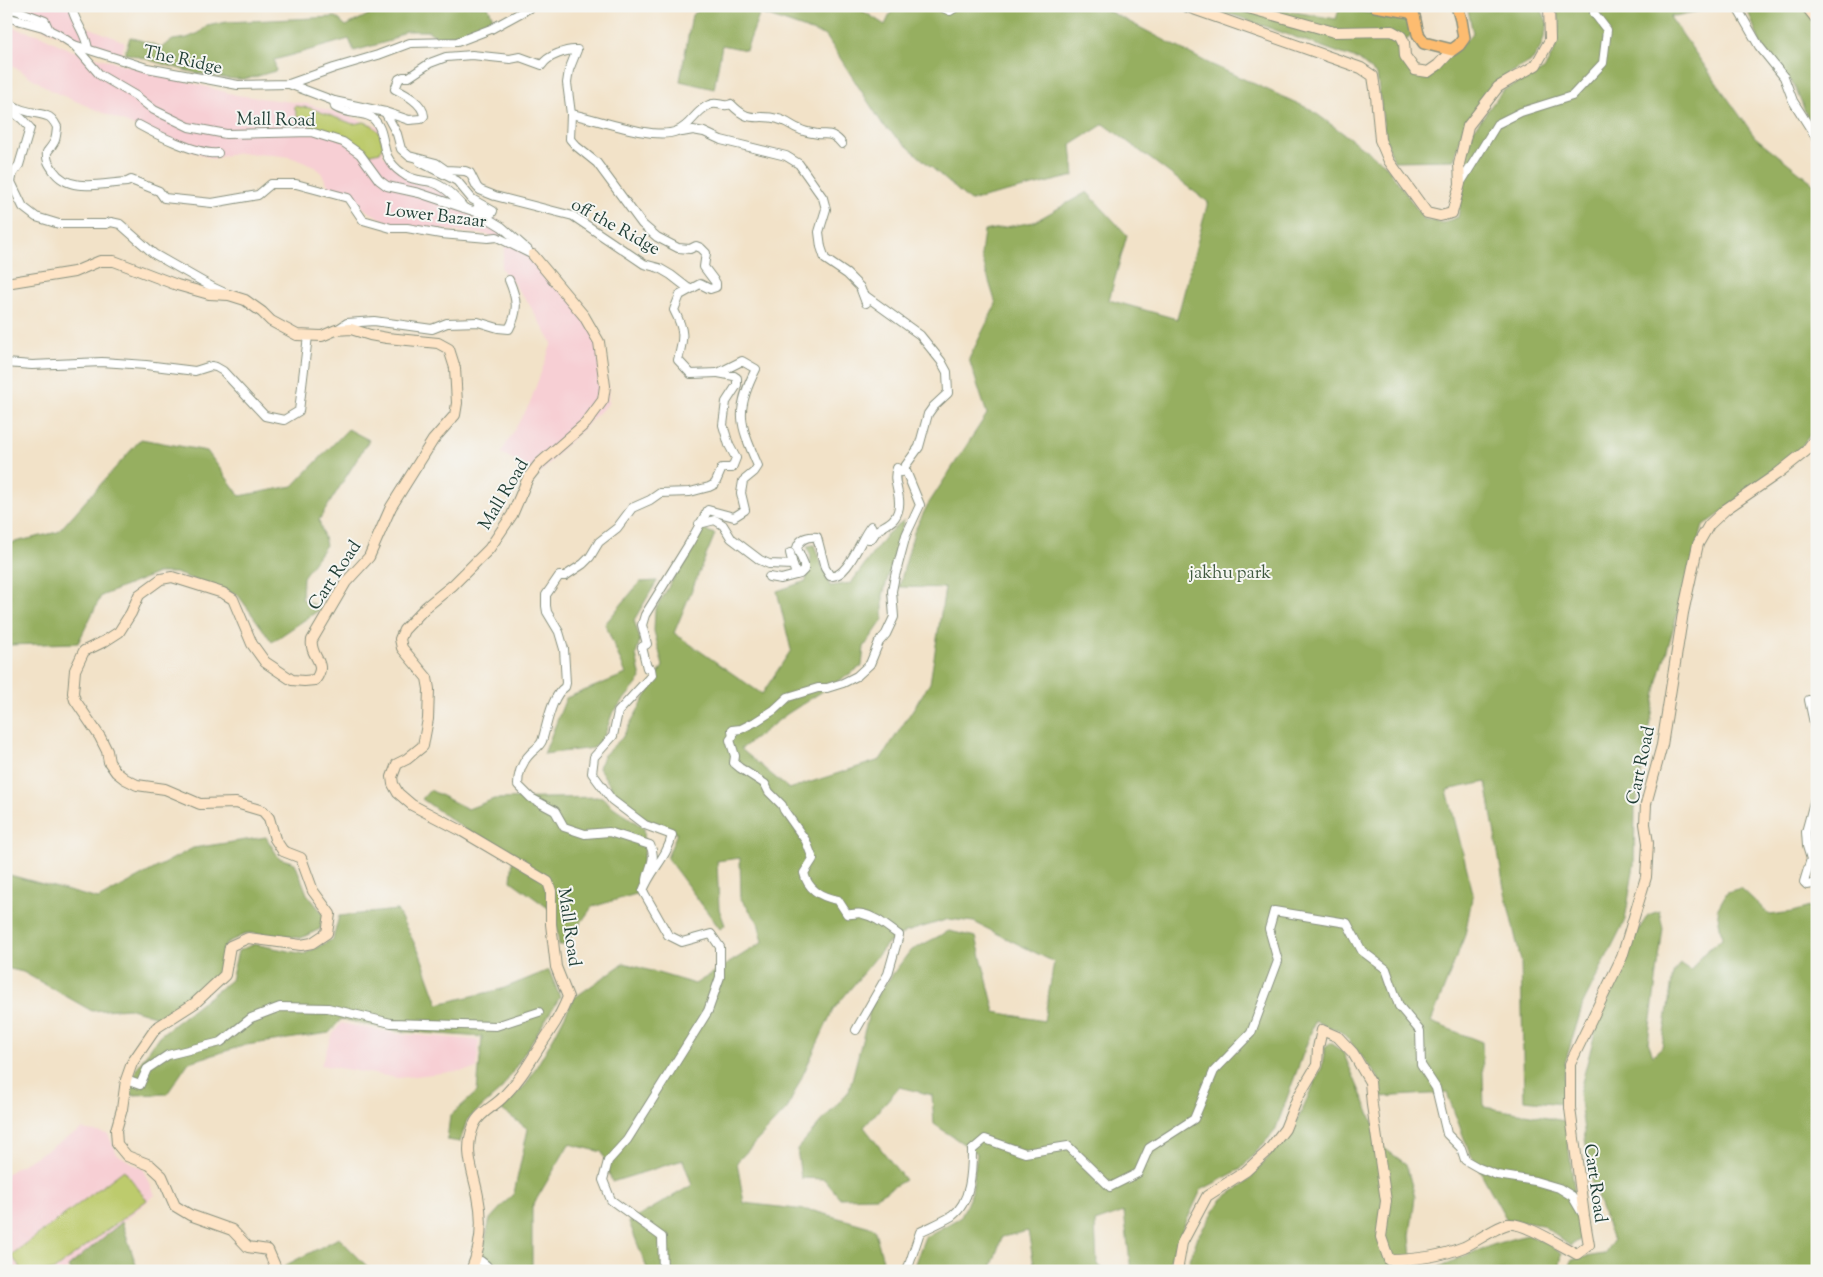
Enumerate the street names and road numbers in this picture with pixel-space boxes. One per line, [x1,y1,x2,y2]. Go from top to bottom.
street label: The Ridge [141,40,225,82]
street label: Mall Road [236,107,316,135]
street label: off the Ridge [566,193,664,263]
street label: Lower Bazaar [384,198,488,236]
street label: Mall Road [473,454,536,536]
street label: Cart Road [303,536,369,616]
street label: Cart Road [1621,724,1663,807]
street label: Mall Road [550,886,586,968]
street label: Cart Road [1576,1142,1612,1224]

